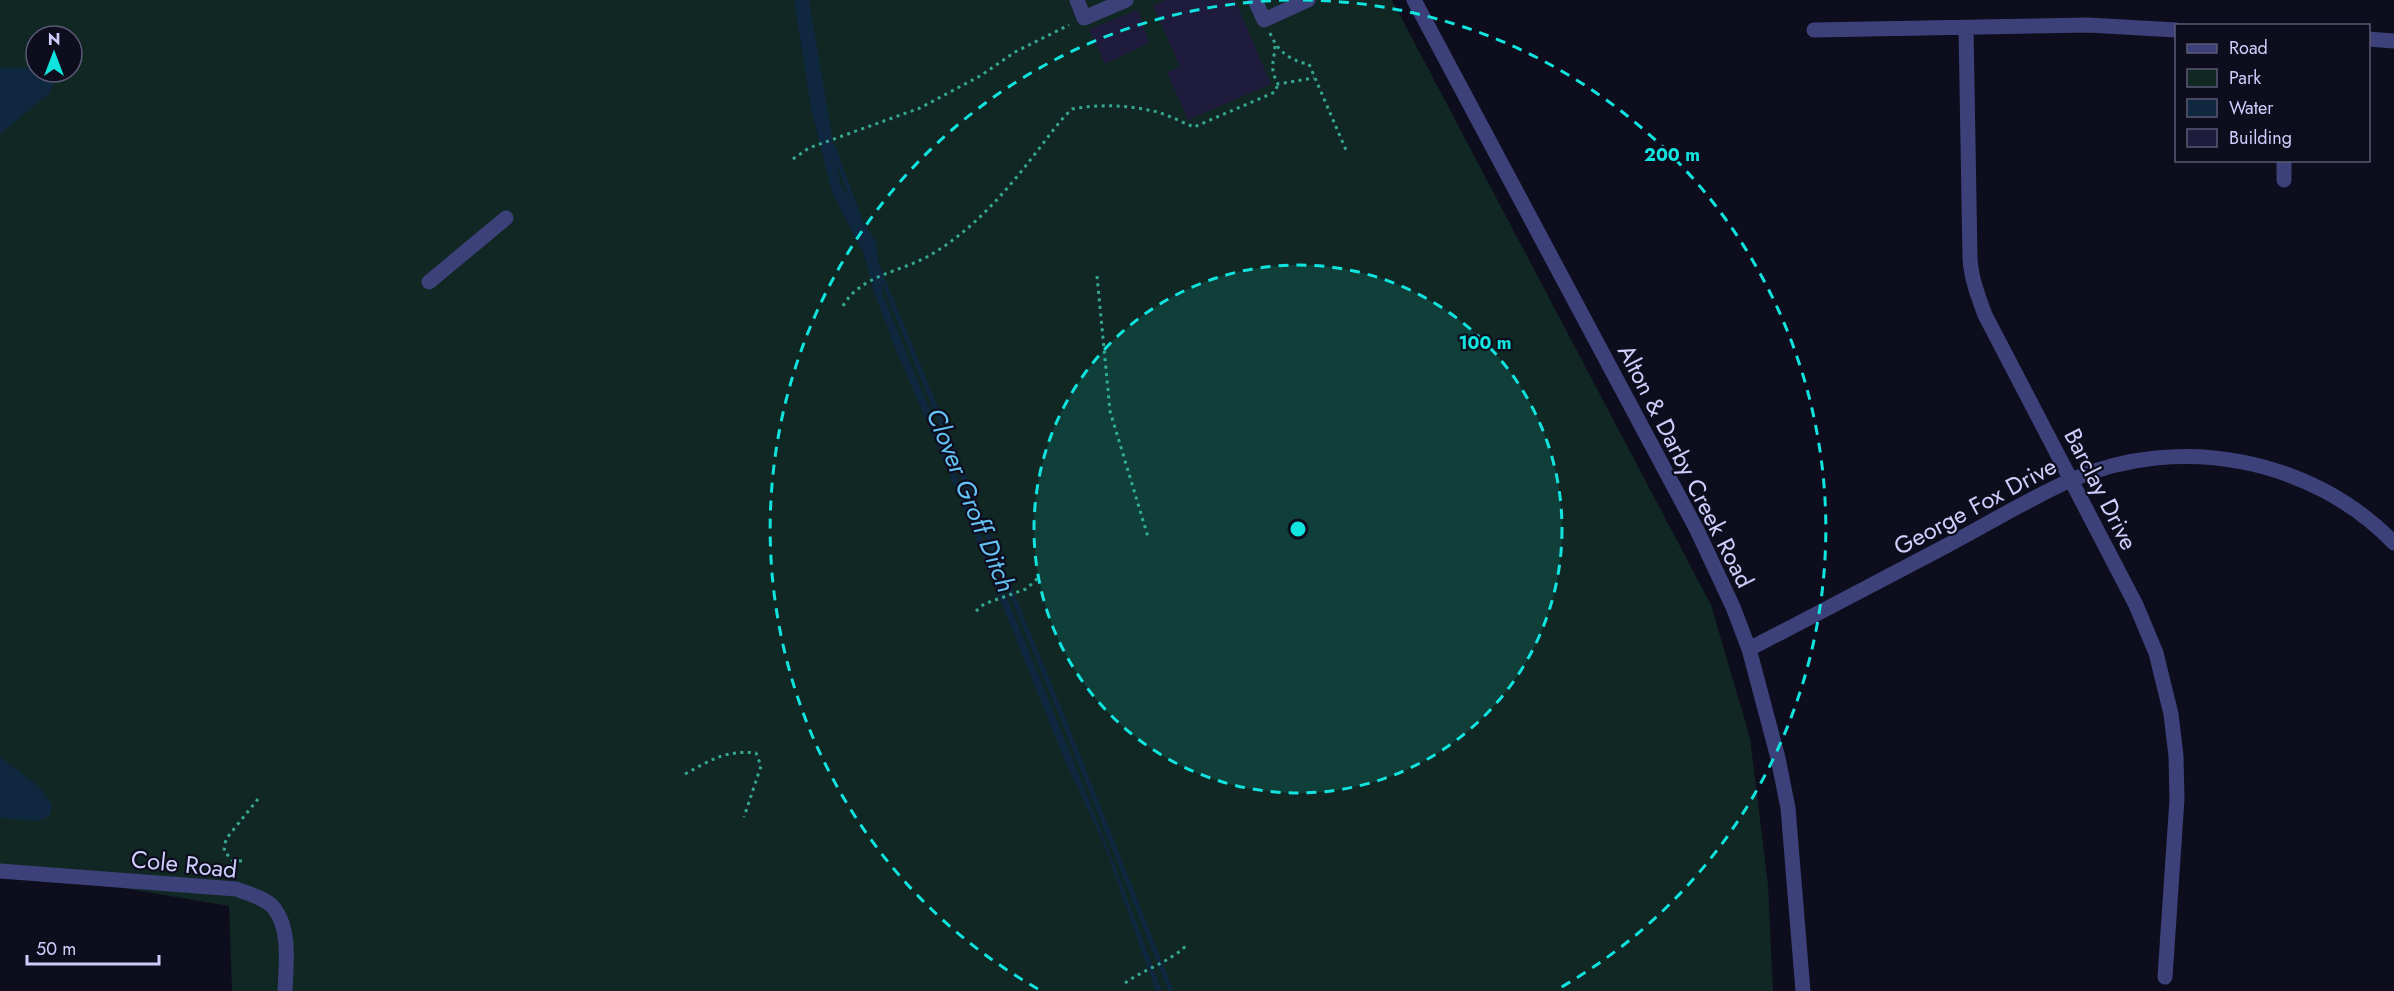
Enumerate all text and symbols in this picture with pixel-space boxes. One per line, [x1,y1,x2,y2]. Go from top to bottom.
north arrow [24,24,84,84]
legend [2175,24,2370,162]
text: N [48,28,60,51]
text: Road [2229,35,2268,61]
text: Park [2229,65,2261,91]
text: Water [2229,95,2274,121]
text: Building [2229,125,2292,151]
text: 200 m [1644,142,1700,168]
text: 100 m [1458,330,1512,356]
street label: Alton & Darby Creek Road [1609,338,1763,594]
water label: Clover Groff Ditch [917,402,1025,598]
street label: Barclay Drive [2055,422,2147,556]
street label: George Fox Drive [1887,448,2063,564]
centre of rings [1288,519,1308,539]
street label: Cole Road [129,841,239,887]
scale bar [27,928,159,966]
text: 50 m [36,936,76,962]

